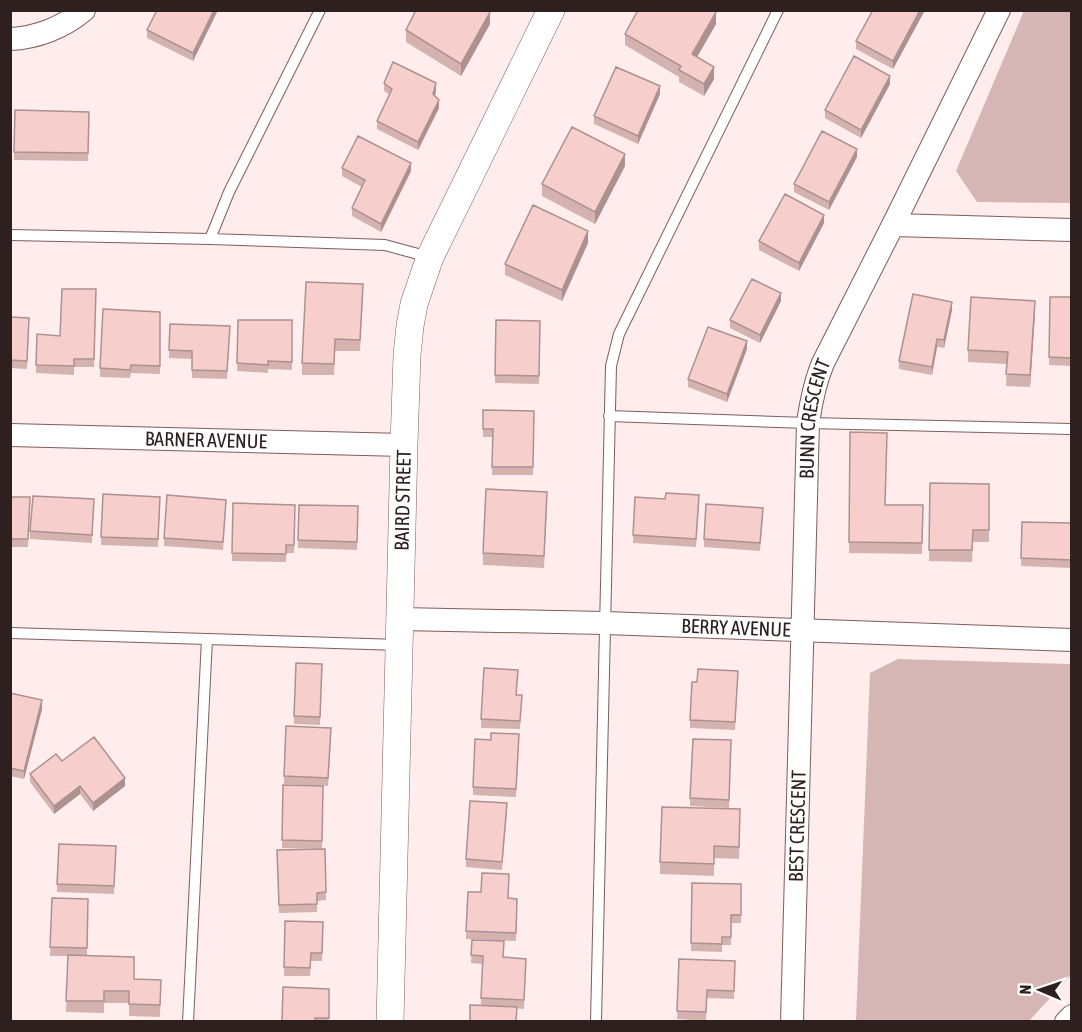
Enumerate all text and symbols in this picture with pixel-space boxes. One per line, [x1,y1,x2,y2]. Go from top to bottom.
street label: BUNN CRESCENT [795,355,835,479]
street label: BARNER AVENUE [145,426,268,453]
street label: BAIRD STREET [389,449,415,551]
street label: BERRY AVENUE [681,614,791,641]
street label: BEST CRESCENT [784,770,810,882]
north arrow [1010,960,1070,1020]
text: N [1016,984,1034,995]

